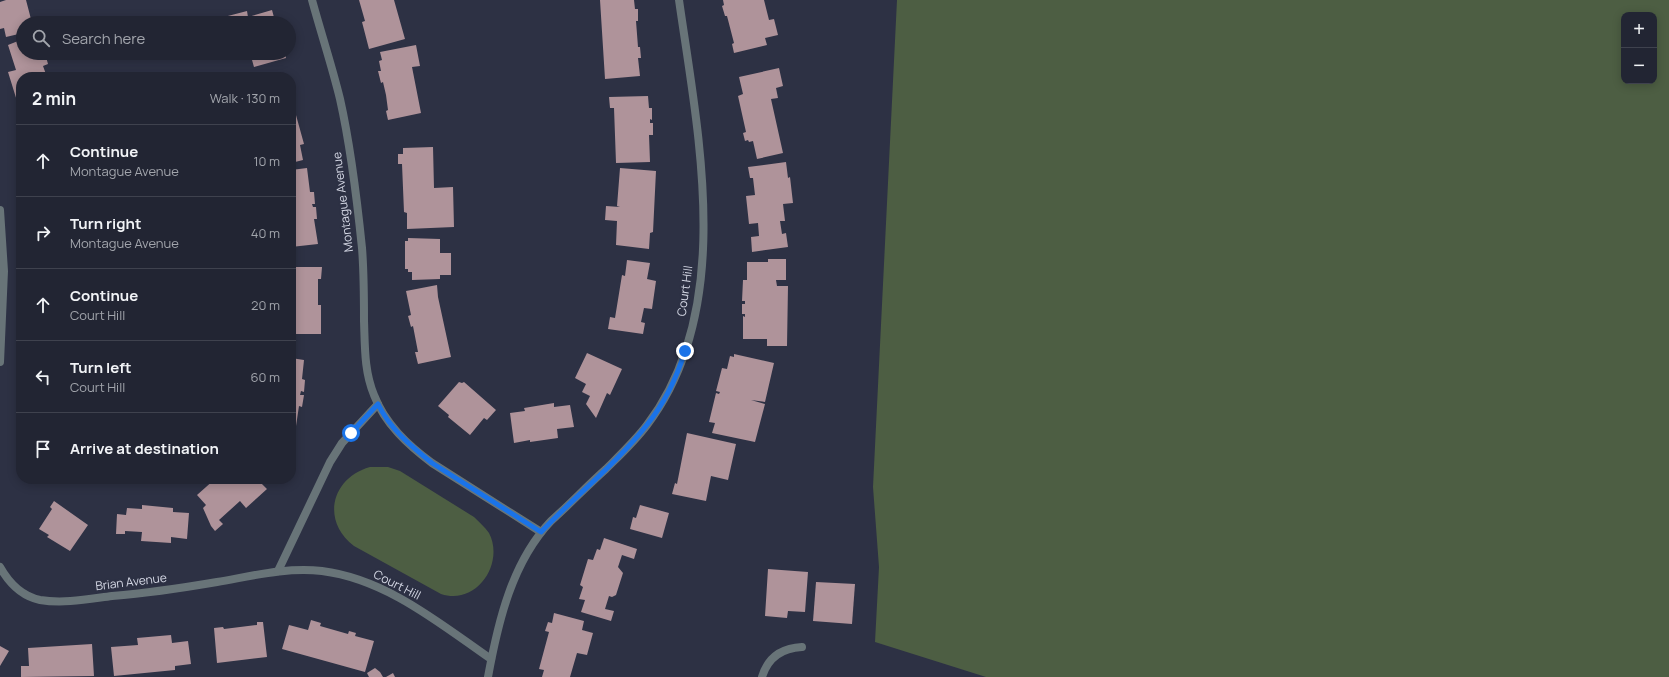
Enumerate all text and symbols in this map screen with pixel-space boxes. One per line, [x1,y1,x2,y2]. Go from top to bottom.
map controls [1621,12,1657,84]
button: + [1621,12,1657,48]
search box [16,16,296,60]
icon: search [30,27,52,49]
text: Search here [62,28,145,49]
button: − [1621,48,1657,84]
text: 2 min [32,87,76,110]
text: Walk · 130 m [210,89,280,107]
text: Continue [70,141,138,162]
icon: ahead [32,150,54,172]
street label: Montague Avenue [328,151,357,253]
text: 10 m [253,152,280,170]
text: Montague Avenue [70,162,179,180]
text: Turn right [70,213,141,234]
icon: right [32,222,54,244]
text: 40 m [251,224,280,242]
text: Montague Avenue [70,234,179,252]
street label: Court Hill [673,265,696,317]
text: Continue [70,285,138,306]
icon: ahead [32,294,54,316]
text: 20 m [251,296,280,314]
text: Court Hill [70,306,125,324]
route end [676,342,694,360]
text: Turn left [70,357,132,378]
icon: left [32,366,54,388]
text: 60 m [250,368,280,386]
text: Court Hill [70,378,125,396]
route start [342,424,360,442]
icon: arrive [32,438,54,460]
text: Arrive at destination [70,438,219,459]
street label: Court Hill [371,565,424,604]
street label: Brian Avenue [94,569,168,594]

